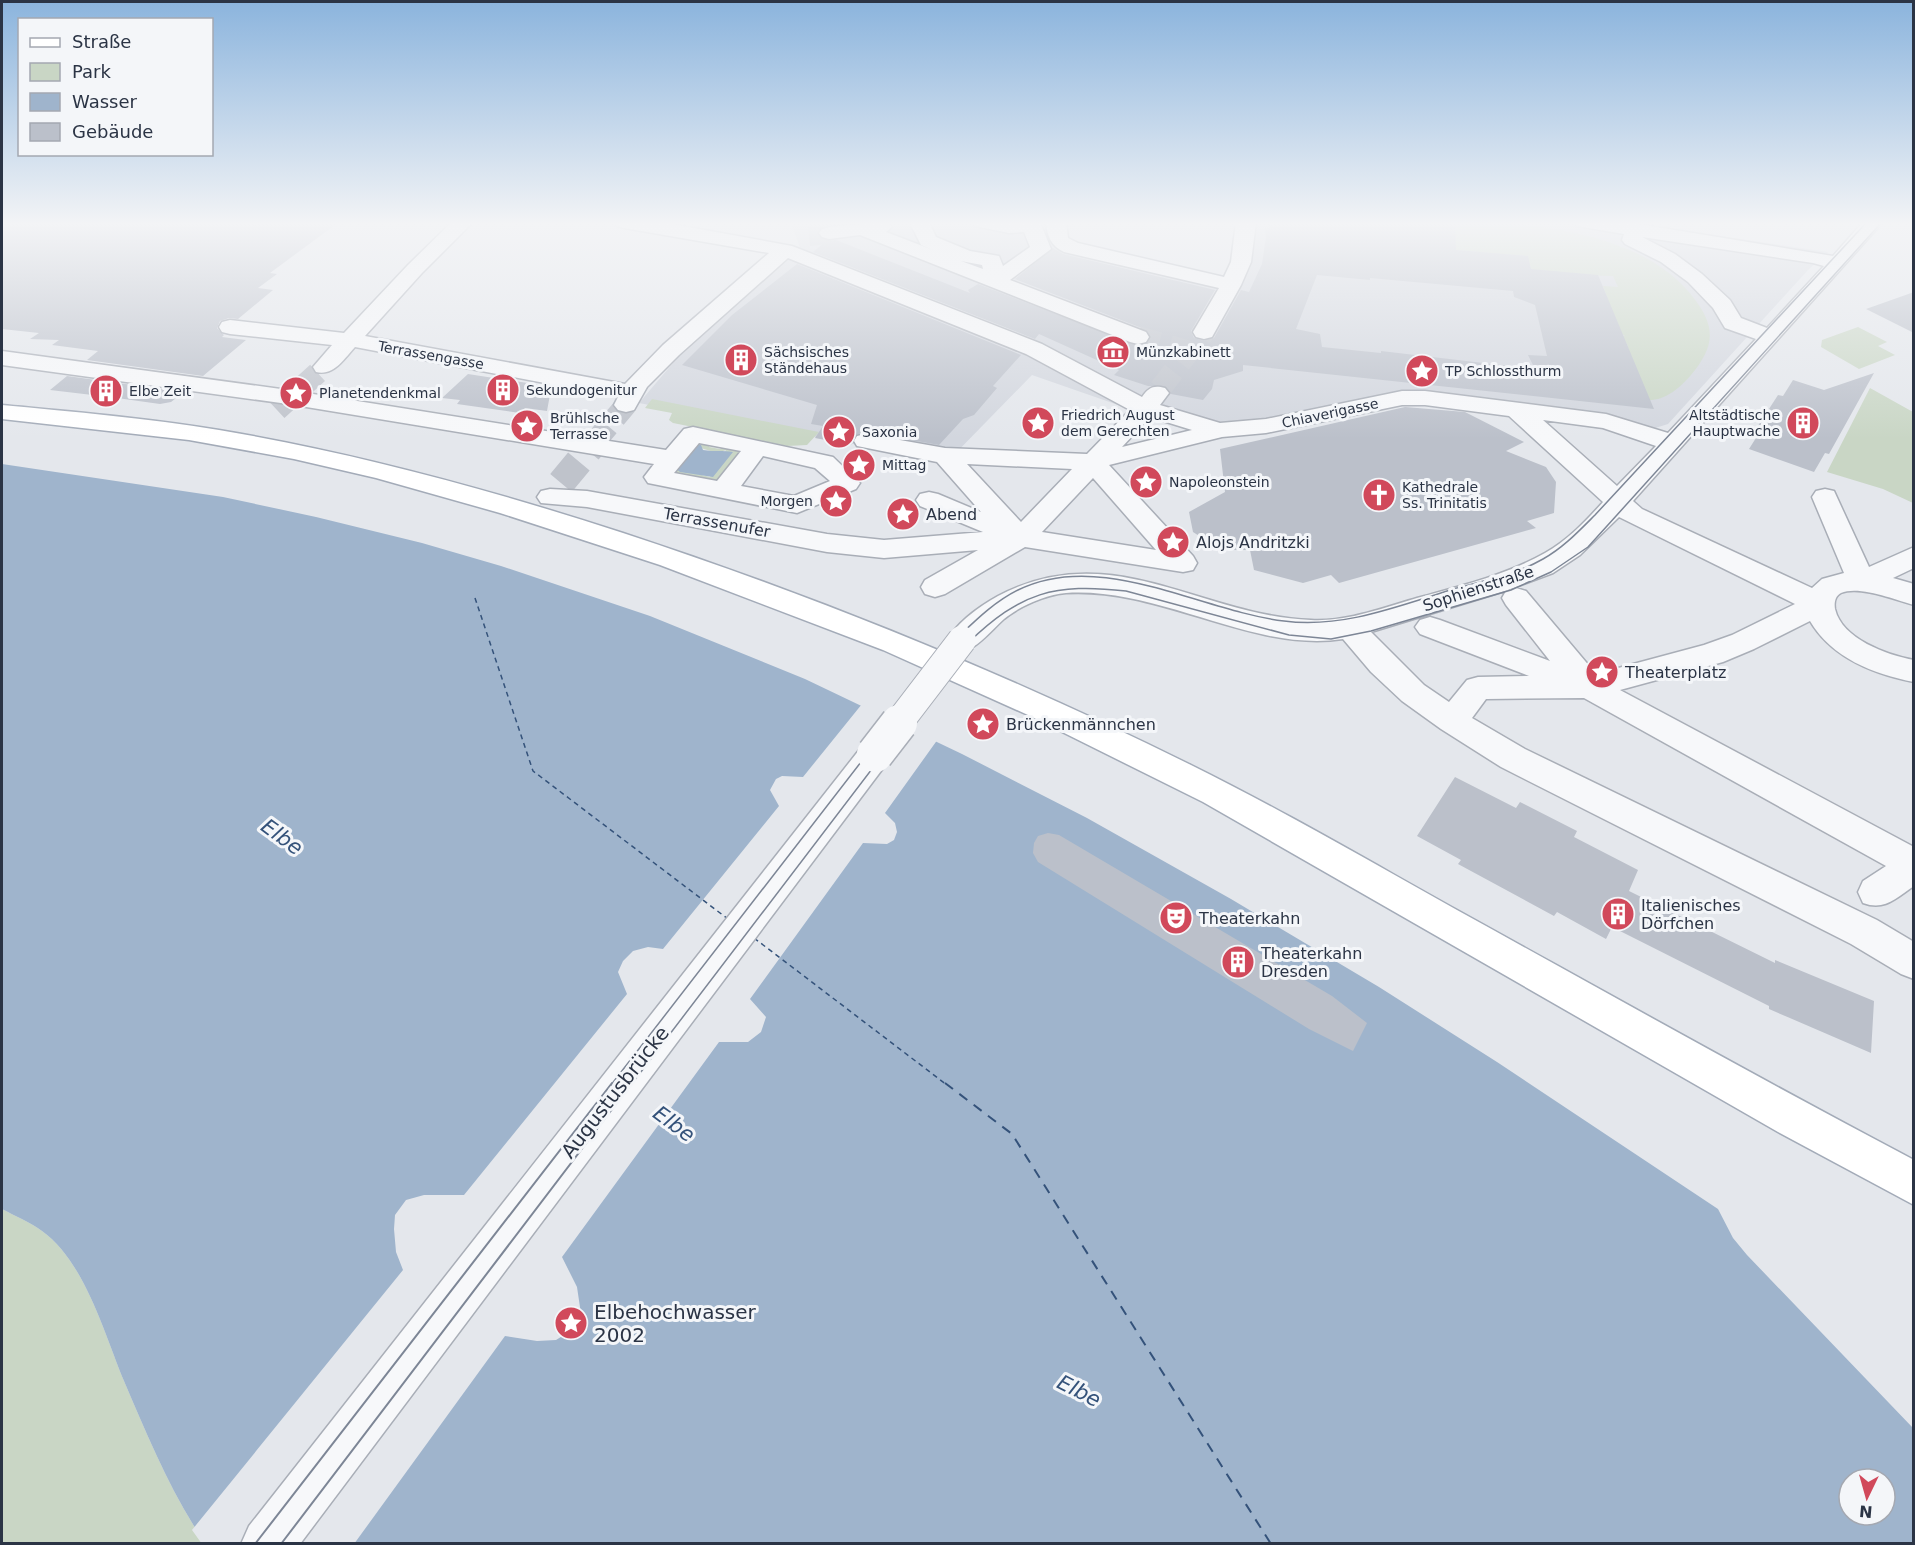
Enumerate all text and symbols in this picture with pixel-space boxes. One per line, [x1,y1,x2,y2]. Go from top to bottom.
legend [18,18,213,156]
text: Straße [72,31,131,52]
text: Park [72,61,111,82]
text: Wasser [72,91,138,112]
text: Gebäude [72,121,153,142]
museum icon: Münzkabinett [1095,334,1131,370]
street label: Terrassengasse [376,338,485,372]
building icon: Sächsisches Ständehaus [723,342,759,378]
place label: Sächsisches Ständehaus [764,344,849,376]
place label: Münzkabinett [1136,344,1231,360]
place icon: TP Schlossthurm [1404,353,1440,389]
place label: TP Schlossthurm [1444,363,1561,379]
building icon: Sekundogenitur [485,372,521,408]
building icon: Elbe Zeit [88,373,124,409]
place icon: Planetendenkmal [278,375,314,411]
place label: Sekundogenitur [526,382,637,398]
place label: Elbe Zeit [129,383,192,399]
place label: Planetendenkmal [319,385,441,401]
street label: Chiaverigasse [1280,395,1380,431]
place icon: Friedrich August dem Gerechten [1020,405,1056,441]
building icon: Altstädtische Hauptwache [1785,405,1821,441]
place label: Friedrich August dem Gerechten [1061,407,1175,439]
place label: Altstädtische Hauptwache [1689,407,1780,439]
place icon: Brühlsche Terrasse [509,408,545,444]
place label: Brühlsche Terrasse [549,410,619,442]
place icon: Saxonia [821,414,857,450]
place label: Saxonia [862,424,917,440]
place icon: Mittag [841,447,877,483]
place label: Mittag [882,457,926,473]
place icon: Napoleonstein [1128,464,1164,500]
place label: Napoleonstein [1169,474,1270,490]
church icon: Kathedrale Ss. Trinitatis [1361,477,1397,513]
place label: Kathedrale Ss. Trinitatis [1402,479,1487,511]
place icon: Morgen [818,483,854,519]
place label: Morgen [760,493,813,509]
place icon: Abend [885,496,921,532]
street label: Terrassenufer [661,504,772,541]
place label: Abend [926,505,977,524]
place icon: Alojs Andritzki [1155,524,1191,560]
place label: Alojs Andritzki [1196,533,1310,552]
street label: Sophienstraße [1420,562,1536,615]
place icon: Theaterplatz [1584,654,1620,690]
place label: Theaterplatz [1624,663,1726,682]
place icon: Brückenmännchen [965,706,1001,742]
place label: Brückenmännchen [1006,715,1156,734]
water label: Elbe [257,814,307,860]
building icon: Italienisches Dörfchen [1600,896,1636,932]
place label: Italienisches Dörfchen [1641,896,1741,933]
theatre icon: Theaterkahn [1158,900,1194,936]
place label: Theaterkahn [1198,909,1300,928]
building icon: Theaterkahn Dresden [1220,944,1256,980]
place label: Theaterkahn Dresden [1260,944,1362,981]
street label: Augustusbrücke [556,1021,674,1163]
water label: Elbe [649,1101,699,1147]
place label: Elbehochwasser 2002 [594,1300,757,1347]
place icon: Elbehochwasser 2002 [553,1305,589,1341]
water label: Elbe [1053,1370,1105,1412]
north arrow [1837,1467,1897,1527]
text: N [1858,1501,1873,1521]

